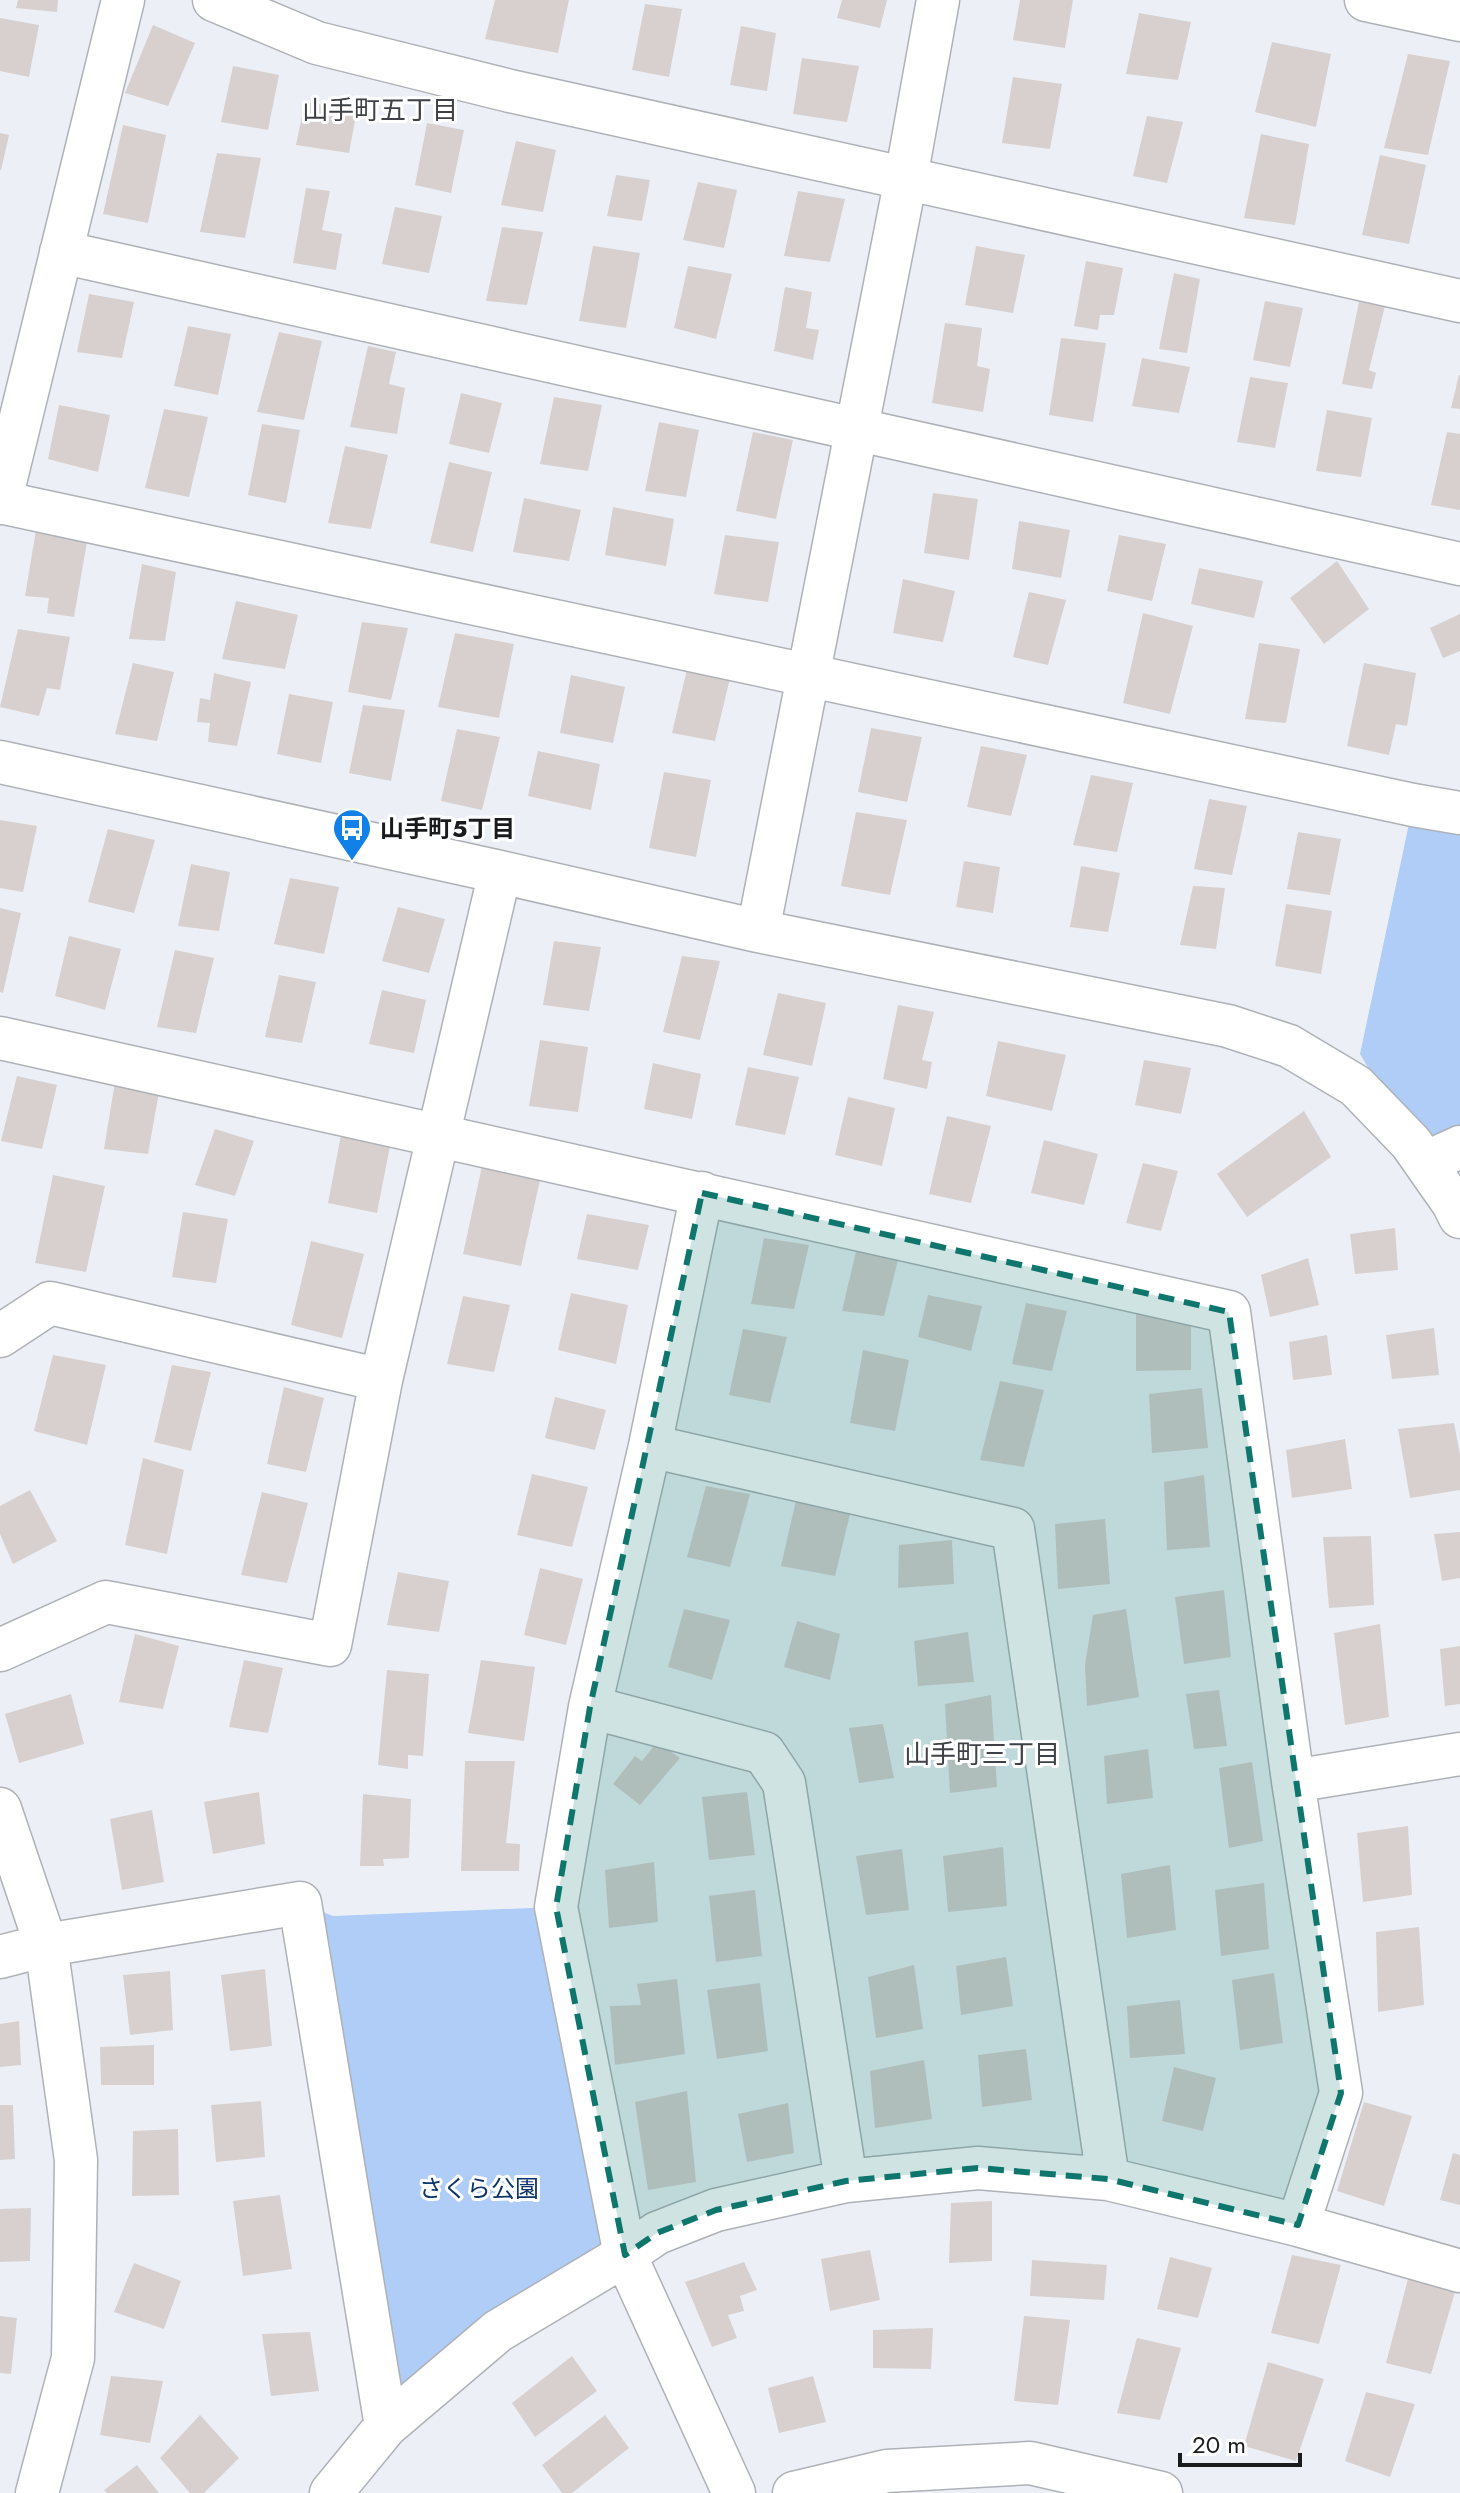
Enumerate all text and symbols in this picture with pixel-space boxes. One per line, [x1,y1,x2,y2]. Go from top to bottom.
district label: 山手町五丁目 [302,91,458,129]
bus stop icon: 山手町5丁目 [331,807,373,862]
place label: 山手町5丁目 [380,811,515,846]
district label: 山手町三丁目 [904,1735,1060,1773]
park label: さくら公園 [419,2171,539,2206]
scale bar [1180,2417,1300,2467]
text: 20 m [1192,2427,1246,2462]

